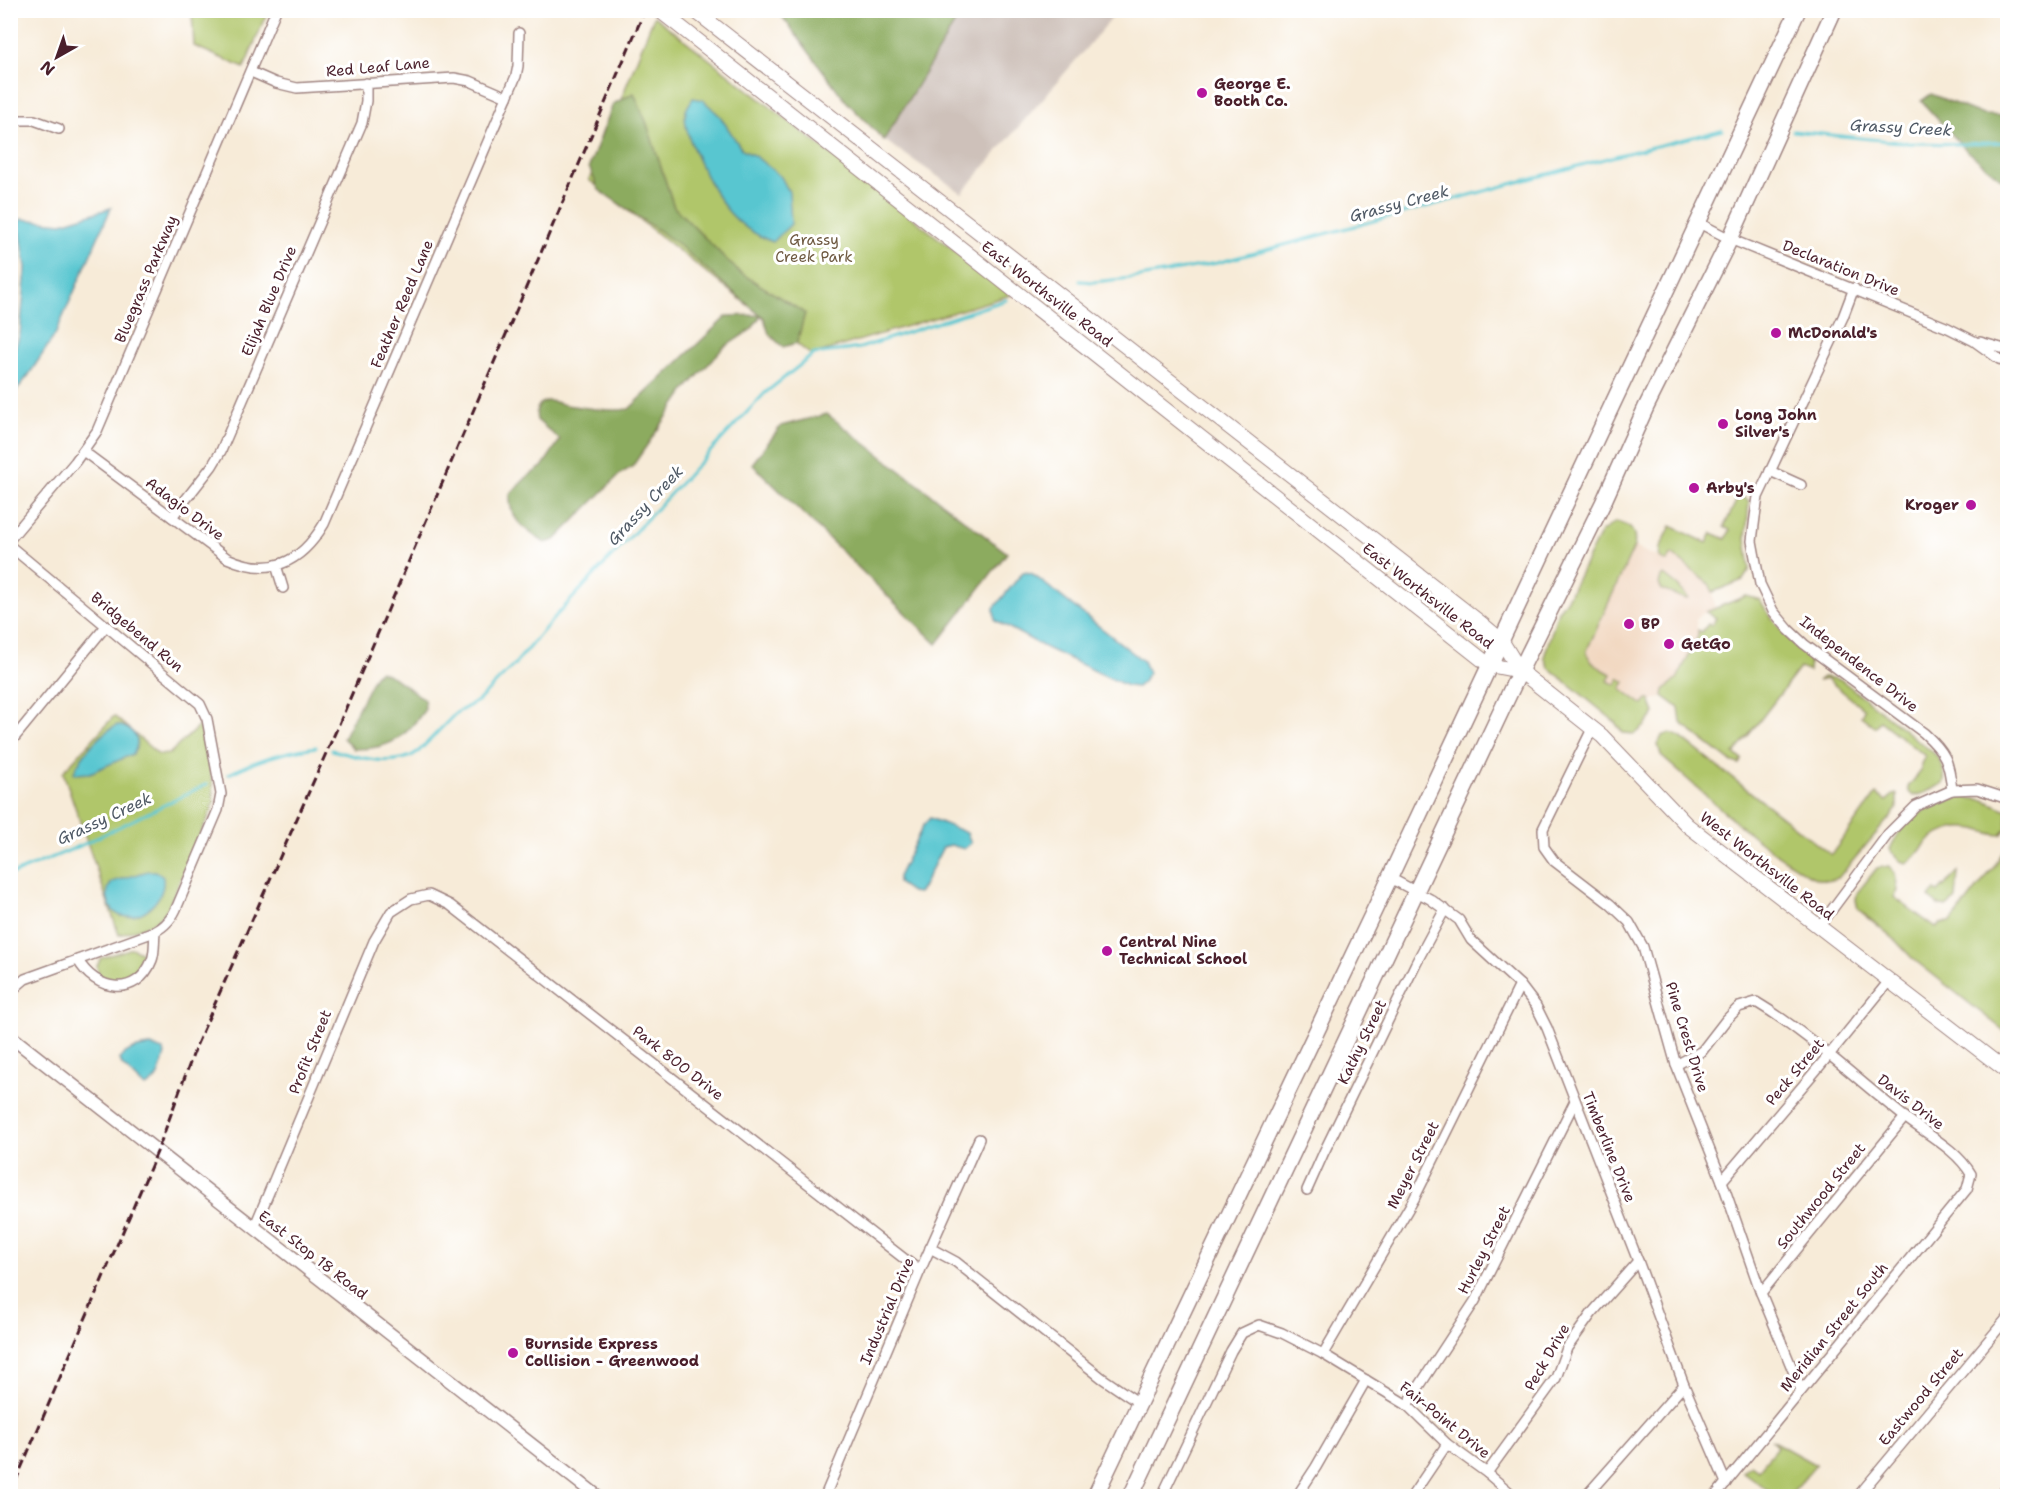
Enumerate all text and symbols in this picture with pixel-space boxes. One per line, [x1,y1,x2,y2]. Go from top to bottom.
north arrow [27,27,87,87]
street label: Red Leaf Lane [325,53,431,81]
text: N [36,56,59,80]
place label: George E. Booth Co. [1214,74,1291,111]
marker: George E. Booth Co. [1195,86,1209,100]
water label: Grassy Creek [1849,114,1953,141]
water label: Grassy Creek [1347,180,1451,227]
street label: Bluegrass Parkway [110,212,182,346]
park label: Grassy Creek Park [775,230,853,267]
street label: Declaration Drive [1780,235,1902,301]
street label: East Worthsville Road [977,236,1117,352]
street label: Feather Reed Lane [366,237,438,371]
street label: Elijah Blue Drive [237,243,301,359]
place label: McDonald's [1788,323,1878,343]
marker: McDonald's [1769,326,1783,340]
place label: Long John Silver's [1735,405,1817,442]
marker: Long John Silver's [1716,417,1730,431]
water label: Grassy Creek [603,461,688,550]
street label: Adagio Drive [142,473,228,545]
place label: Arby's [1706,478,1755,498]
marker: Arby's [1687,481,1701,495]
place label: Kroger [1905,495,1959,515]
marker: Kroger [1964,498,1978,512]
street label: East Worthsville Road [1358,538,1498,654]
street label: Bridgebend Run [87,587,187,677]
street label: Independence Drive [1796,611,1922,717]
place label: BP [1641,614,1660,634]
marker: BP [1622,617,1636,631]
place label: GetGo [1681,634,1731,654]
marker: GetGo [1662,637,1676,651]
water label: Grassy Creek [53,787,155,850]
street label: West Worthsville Road [1696,807,1839,925]
place label: Central Nine Technical School [1119,932,1247,969]
marker: Central Nine Technical School [1100,944,1114,958]
street label: Pine Crest Drive [1661,979,1713,1095]
street label: Kathy Street [1333,996,1391,1088]
street label: Profit Street [284,1007,336,1097]
street label: Park 800 Drive [628,1021,728,1105]
street label: Peck Street [1761,1034,1829,1110]
street label: Davis Drive [1873,1070,1949,1134]
street label: Timberline Drive [1578,1089,1640,1205]
street label: Meyer Street [1382,1118,1444,1212]
street label: Southwood Street [1772,1139,1870,1253]
street label: Hurley Street [1453,1202,1515,1298]
street label: East Stop 18 Road [254,1206,372,1304]
street label: Industrial Drive [855,1254,919,1368]
street label: Meridian Street South [1776,1258,1892,1396]
street label: Peck Drive [1520,1320,1574,1394]
place label: Burnside Express Collision - Greenwood [525,1334,699,1371]
street label: Eastwood Street [1874,1344,1968,1450]
marker: Burnside Express Collision - Greenwood [506,1346,520,1360]
street label: Fair-Point Drive [1395,1377,1495,1463]

